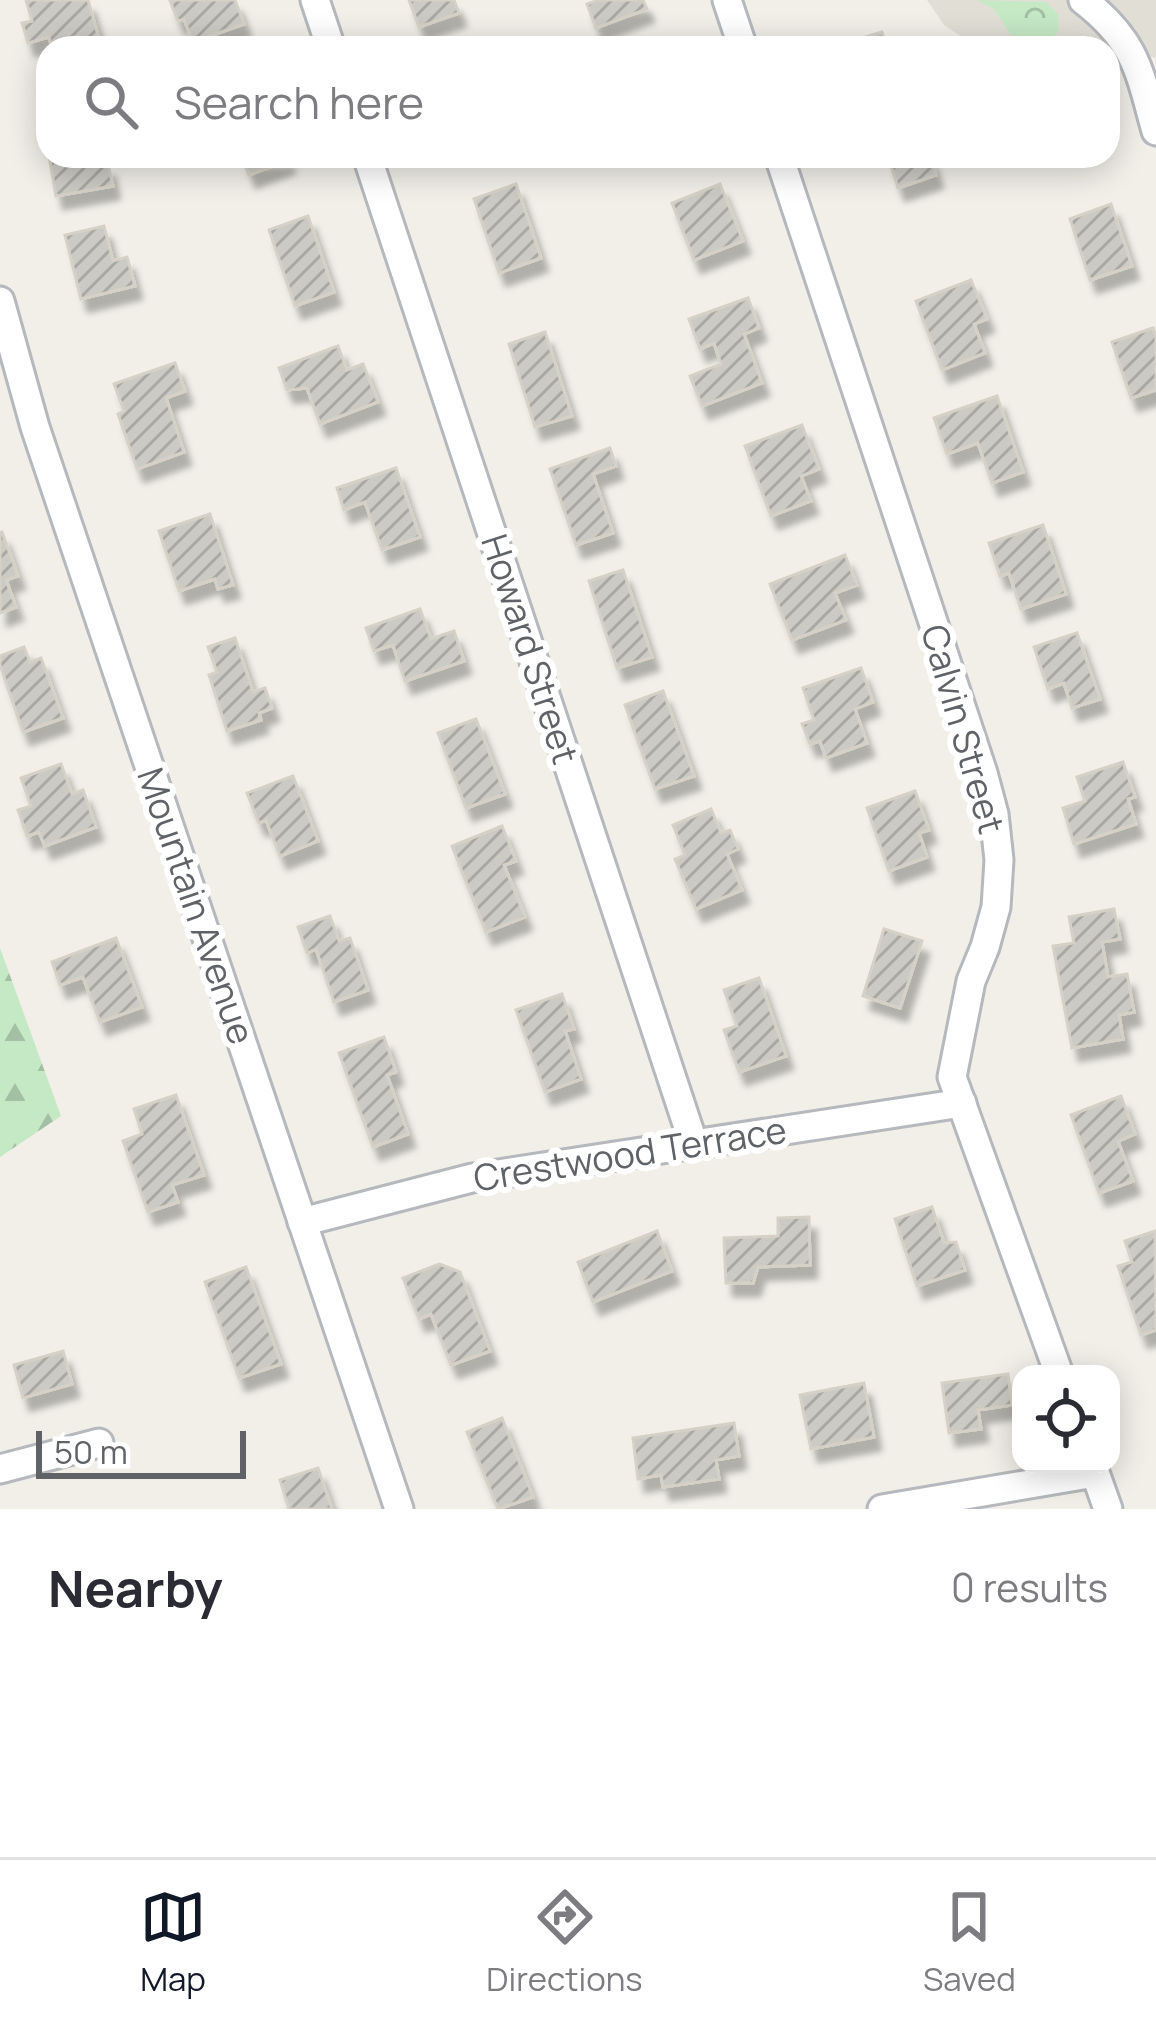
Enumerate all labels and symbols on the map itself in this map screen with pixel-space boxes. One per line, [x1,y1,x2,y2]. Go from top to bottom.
street label: Howard Street [470,528,591,770]
street label: Calvin Street [910,619,1017,839]
street label: Mountain Avenue [126,761,267,1050]
street label: Crestwood Terrace [470,1105,790,1202]
scale bar [36,1425,246,1478]

